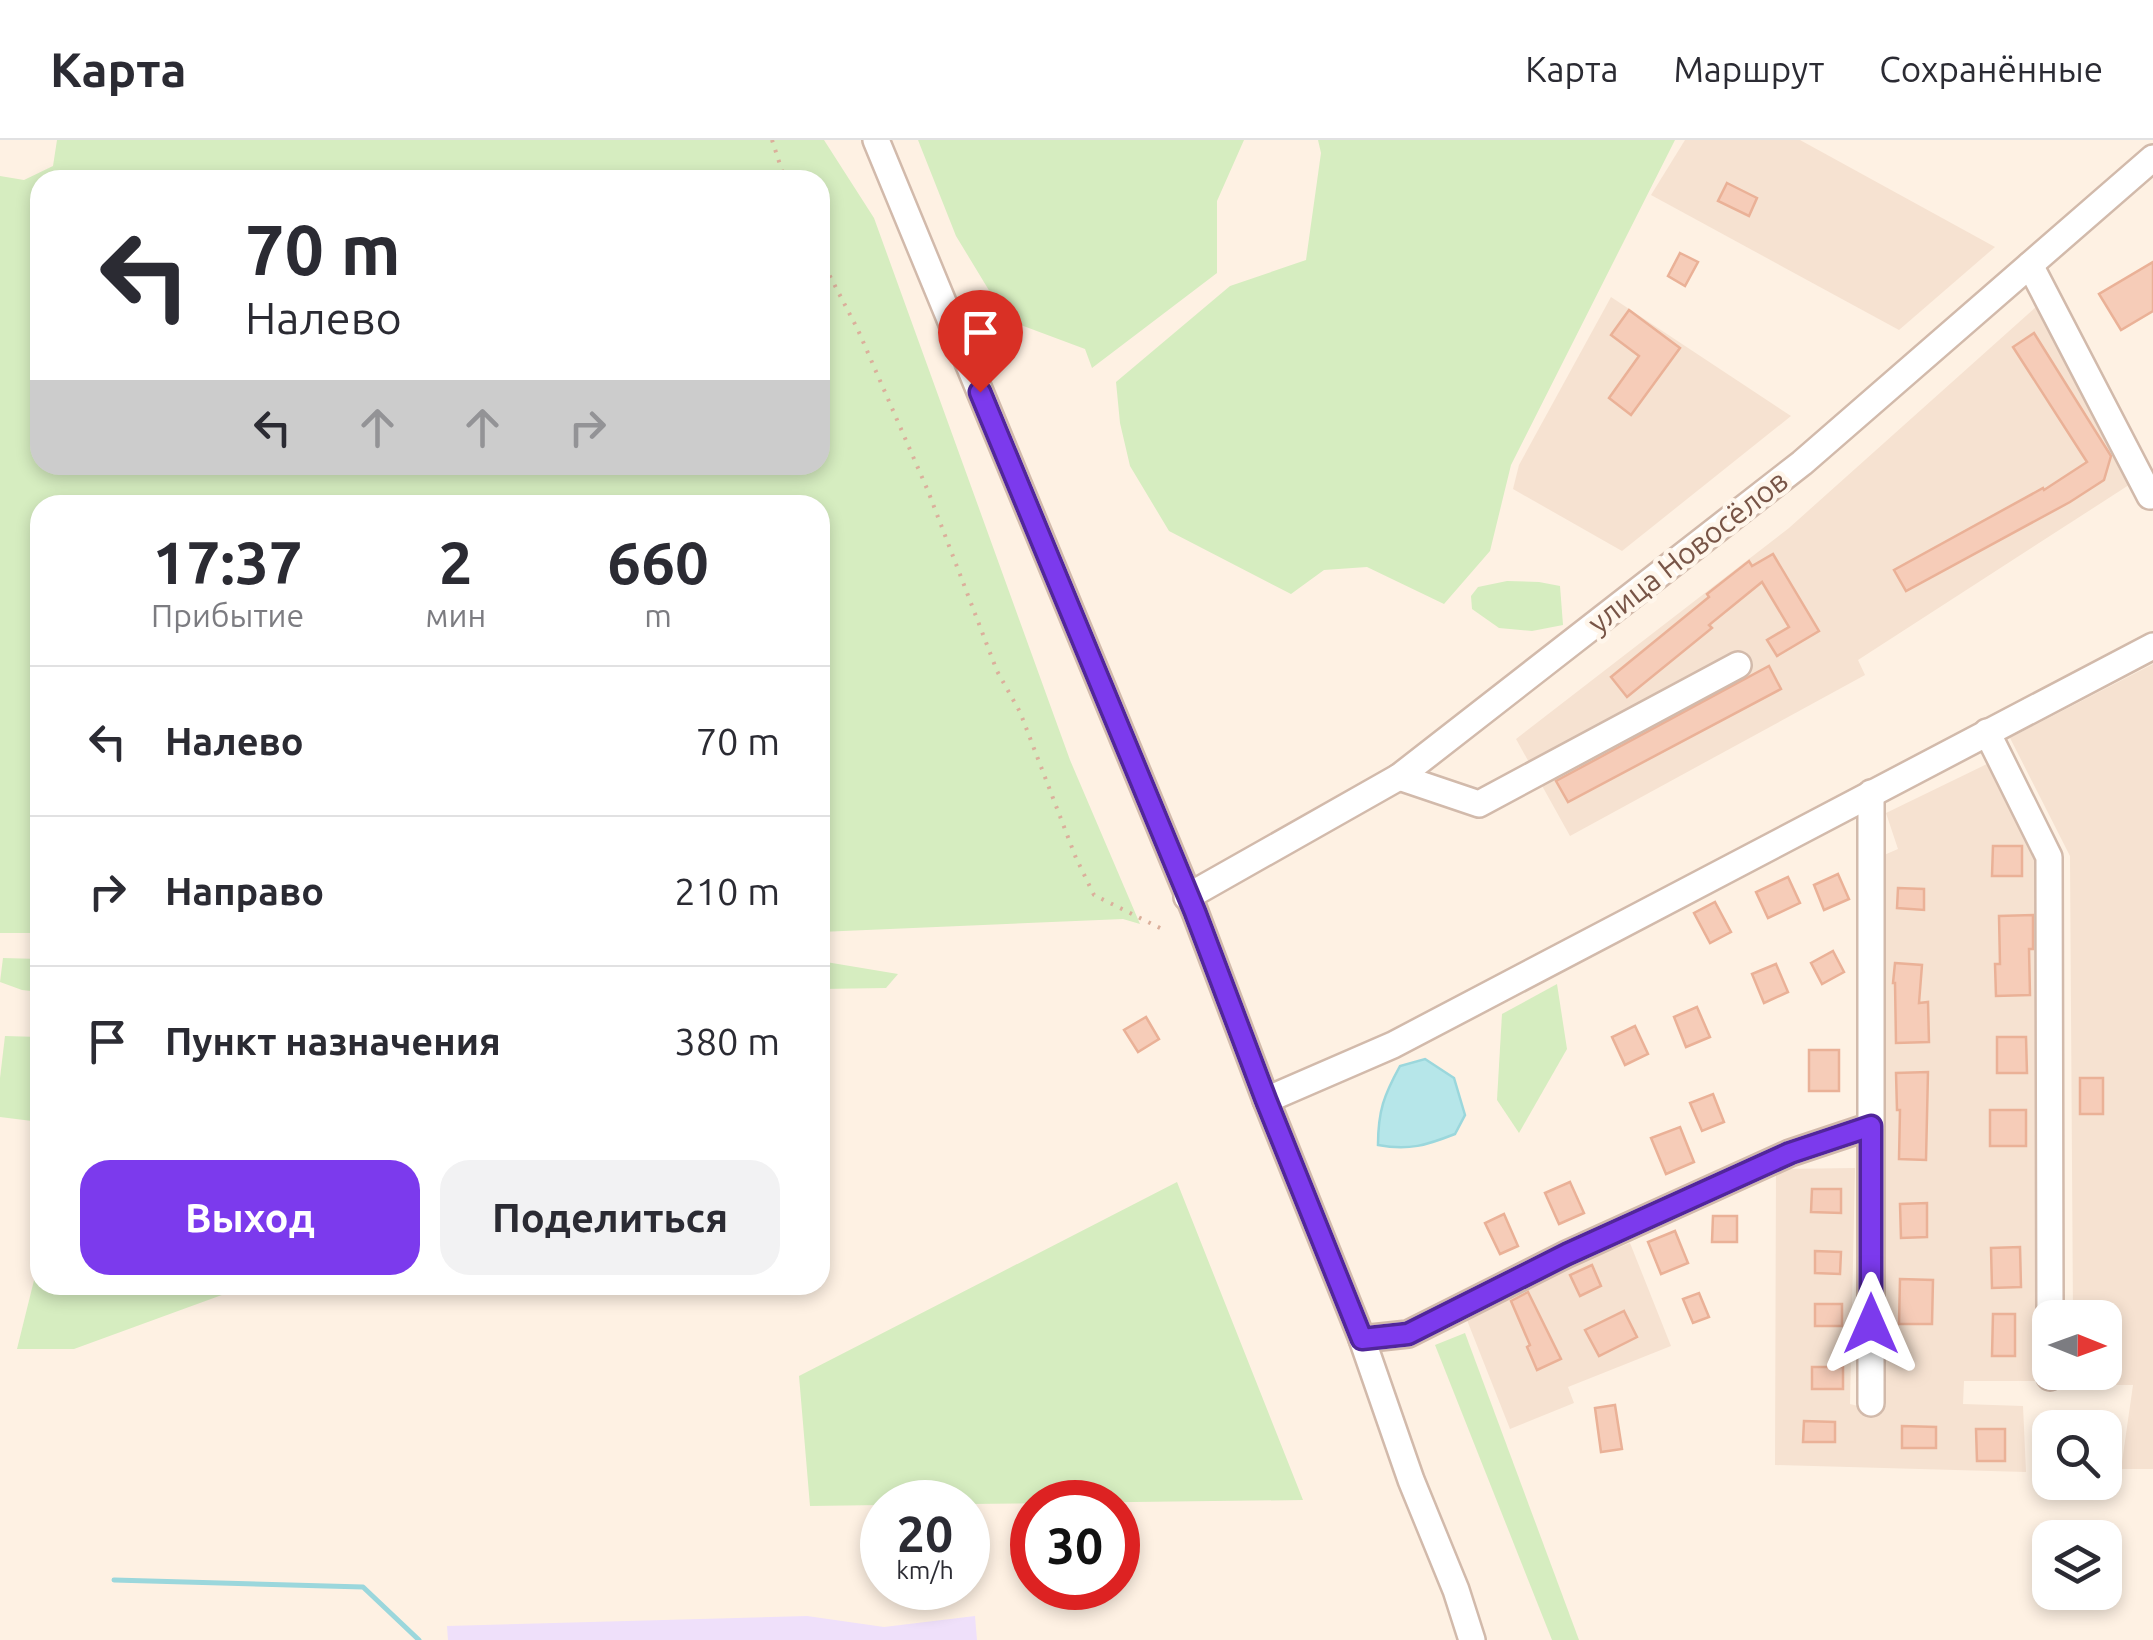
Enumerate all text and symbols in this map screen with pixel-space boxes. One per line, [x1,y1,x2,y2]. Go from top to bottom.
text: Карта [50,42,187,96]
text: Карта [1525,49,1618,89]
text: Маршрут [1673,49,1824,89]
text: Сохранённые [1879,49,2103,89]
icon: left [80,210,210,340]
text: 70 m [245,210,401,288]
pin [938,290,1023,393]
text: Налево [245,292,402,343]
icon: arrive [953,305,1008,360]
icon: left [245,400,300,455]
icon: ahead [350,400,405,455]
icon: ahead [455,400,510,455]
icon: right [560,400,615,455]
street label: улица Новосёлов [1581,463,1794,640]
text: 17:37 [153,528,303,595]
text: 2 [439,528,473,595]
text: 660 [607,528,709,595]
text: Прибытие [151,597,304,633]
text: мин [425,597,486,633]
text: m [644,597,672,633]
icon: left [80,714,135,769]
text: Налево [165,720,304,762]
text: 70 m [696,720,780,762]
icon: right [80,864,135,919]
text: Направо [165,870,324,912]
text: 210 m [674,870,780,912]
icon: arrive [80,1014,135,1069]
text: Пункт назначения [165,1020,501,1062]
text: 380 m [674,1020,780,1062]
button: Выход [80,1160,420,1275]
button: Поделиться [440,1160,780,1275]
position arrow [1819,1272,1923,1376]
north arrow [2032,1300,2122,1390]
map controls [2032,1300,2122,1610]
button: search [2032,1410,2122,1500]
speed limit sign: 30 [1010,1480,1140,1610]
text: 20 [897,1505,953,1561]
button: layers [2032,1520,2122,1610]
text: km/h [896,1556,954,1584]

